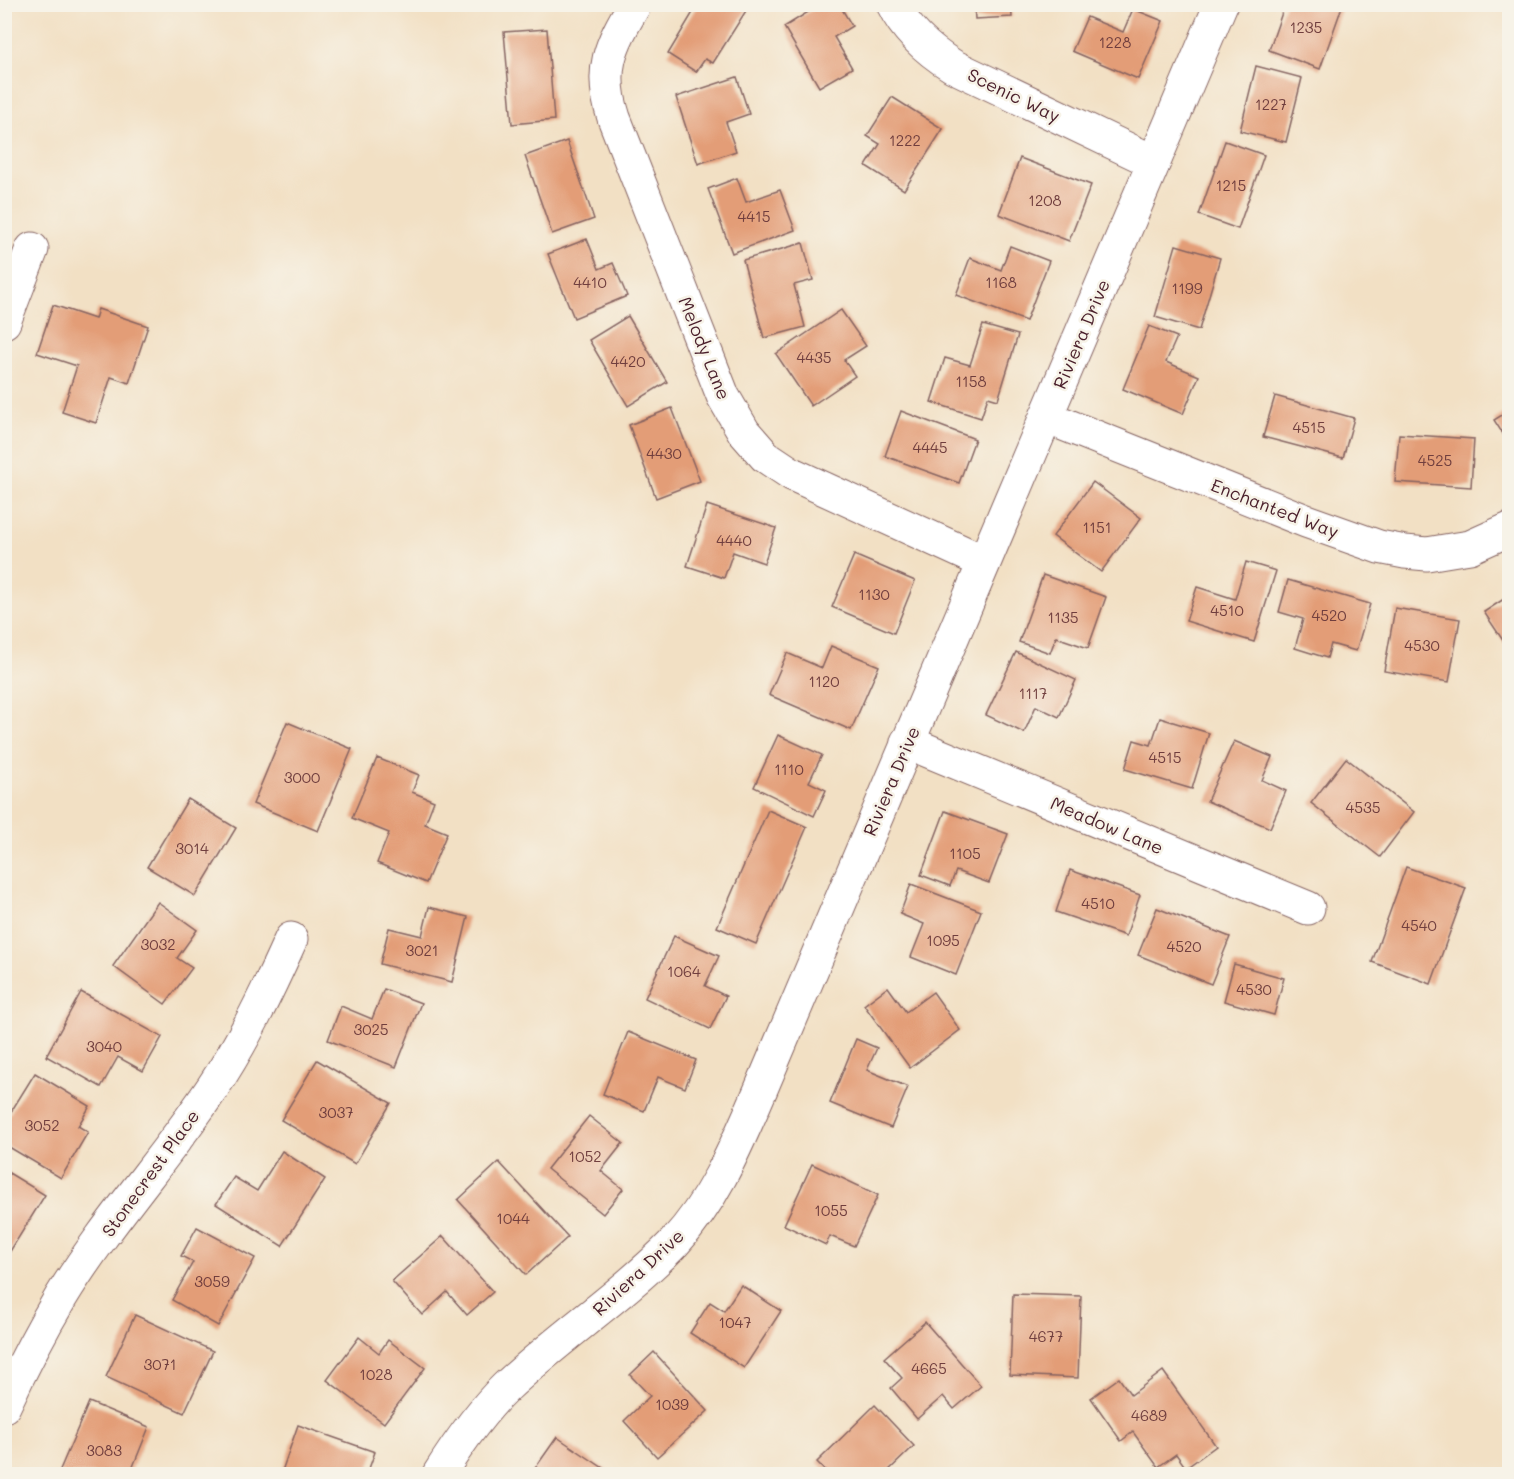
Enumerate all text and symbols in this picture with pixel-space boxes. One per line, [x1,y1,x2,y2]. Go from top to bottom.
house number: 1235 [1290,17,1322,37]
house number: 1228 [1099,32,1131,52]
street label: Scenic Way [964,62,1064,128]
house number: 1227 [1255,94,1287,114]
house number: 1222 [889,130,921,150]
house number: 1215 [1216,175,1246,195]
house number: 1208 [1028,190,1062,210]
house number: 4415 [737,206,771,226]
house number: 4410 [573,272,607,292]
house number: 1168 [985,272,1017,292]
street label: Riviera Drive [1047,276,1115,392]
house number: 1199 [1171,278,1203,298]
street label: Melody Lane [673,293,737,403]
house number: 4435 [796,347,832,367]
house number: 4420 [610,351,646,371]
house number: 1158 [955,371,987,391]
house number: 4515 [1292,417,1326,437]
house number: 4445 [912,437,948,457]
house number: 4430 [646,443,682,463]
house number: 4525 [1418,450,1452,470]
street label: Enchanted Way [1208,473,1342,543]
house number: 1151 [1083,517,1111,537]
house number: 4440 [716,530,752,550]
house number: 1130 [858,584,890,604]
house number: 4510 [1210,600,1244,620]
house number: 4520 [1311,605,1347,625]
house number: 1135 [1048,607,1078,627]
house number: 4530 [1404,635,1440,655]
house number: 1120 [808,671,840,691]
house number: 1117 [1019,683,1047,703]
street label: Riviera Drive [857,723,925,839]
house number: 4515 [1148,747,1182,767]
house number: 1110 [774,759,804,779]
house number: 3000 [284,767,320,787]
street label: Meadow Lane [1047,790,1167,860]
house number: 4535 [1345,797,1381,817]
house number: 3014 [175,838,209,858]
house number: 1105 [949,843,981,863]
house number: 4510 [1081,893,1115,913]
house number: 4540 [1401,915,1437,935]
house number: 1095 [926,930,960,950]
house number: 3032 [140,934,176,954]
house number: 4520 [1166,936,1202,956]
house number: 3021 [405,940,439,960]
house number: 1064 [667,961,701,981]
house number: 4530 [1236,979,1272,999]
house number: 3025 [353,1019,389,1039]
house number: 3040 [86,1036,122,1056]
house number: 3037 [318,1102,354,1122]
street label: Stonecrest Place [96,1105,204,1241]
house number: 3052 [24,1115,60,1135]
house number: 1052 [568,1146,602,1166]
house number: 1055 [814,1200,848,1220]
house number: 1044 [496,1208,530,1228]
street label: Riviera Drive [587,1223,689,1321]
house number: 3059 [194,1271,230,1291]
house number: 1047 [718,1312,752,1332]
house number: 4677 [1029,1326,1063,1346]
house number: 3071 [143,1354,177,1374]
house number: 4665 [911,1358,947,1378]
house number: 1028 [359,1364,393,1384]
house number: 1039 [655,1394,689,1414]
house number: 4689 [1131,1405,1167,1425]
house number: 3083 [86,1440,122,1460]

